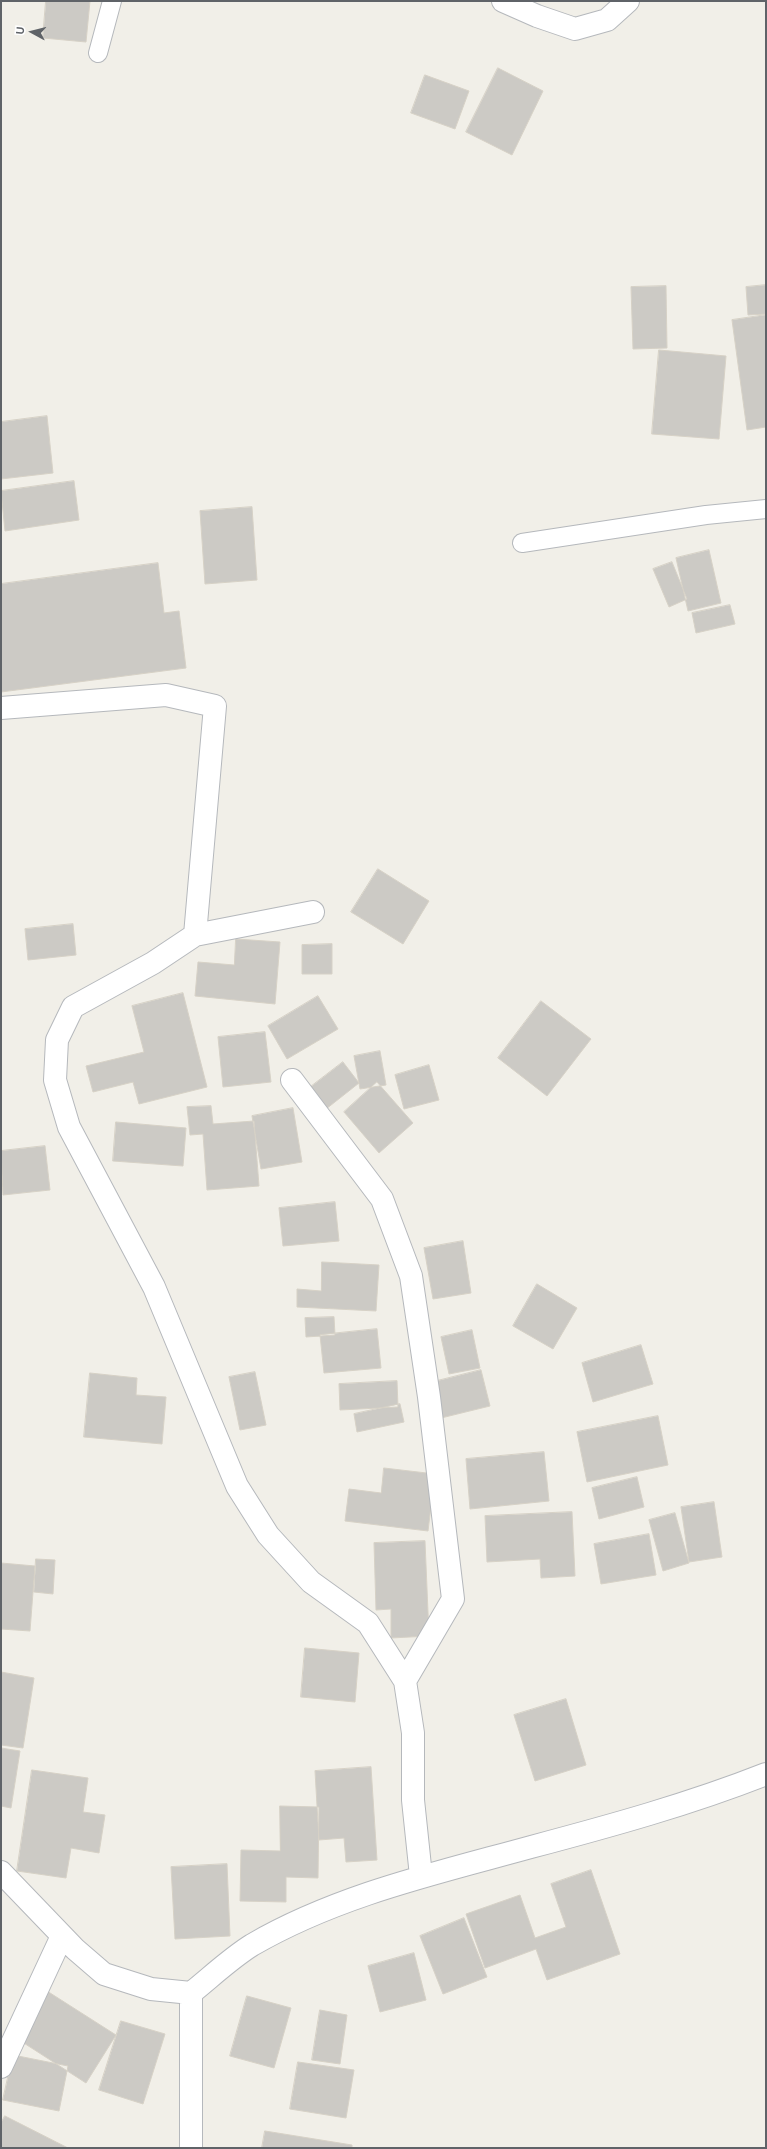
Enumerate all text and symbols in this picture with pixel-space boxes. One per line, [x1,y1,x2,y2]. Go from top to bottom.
north arrow [12,12,52,52]
text: U [13,26,27,35]

